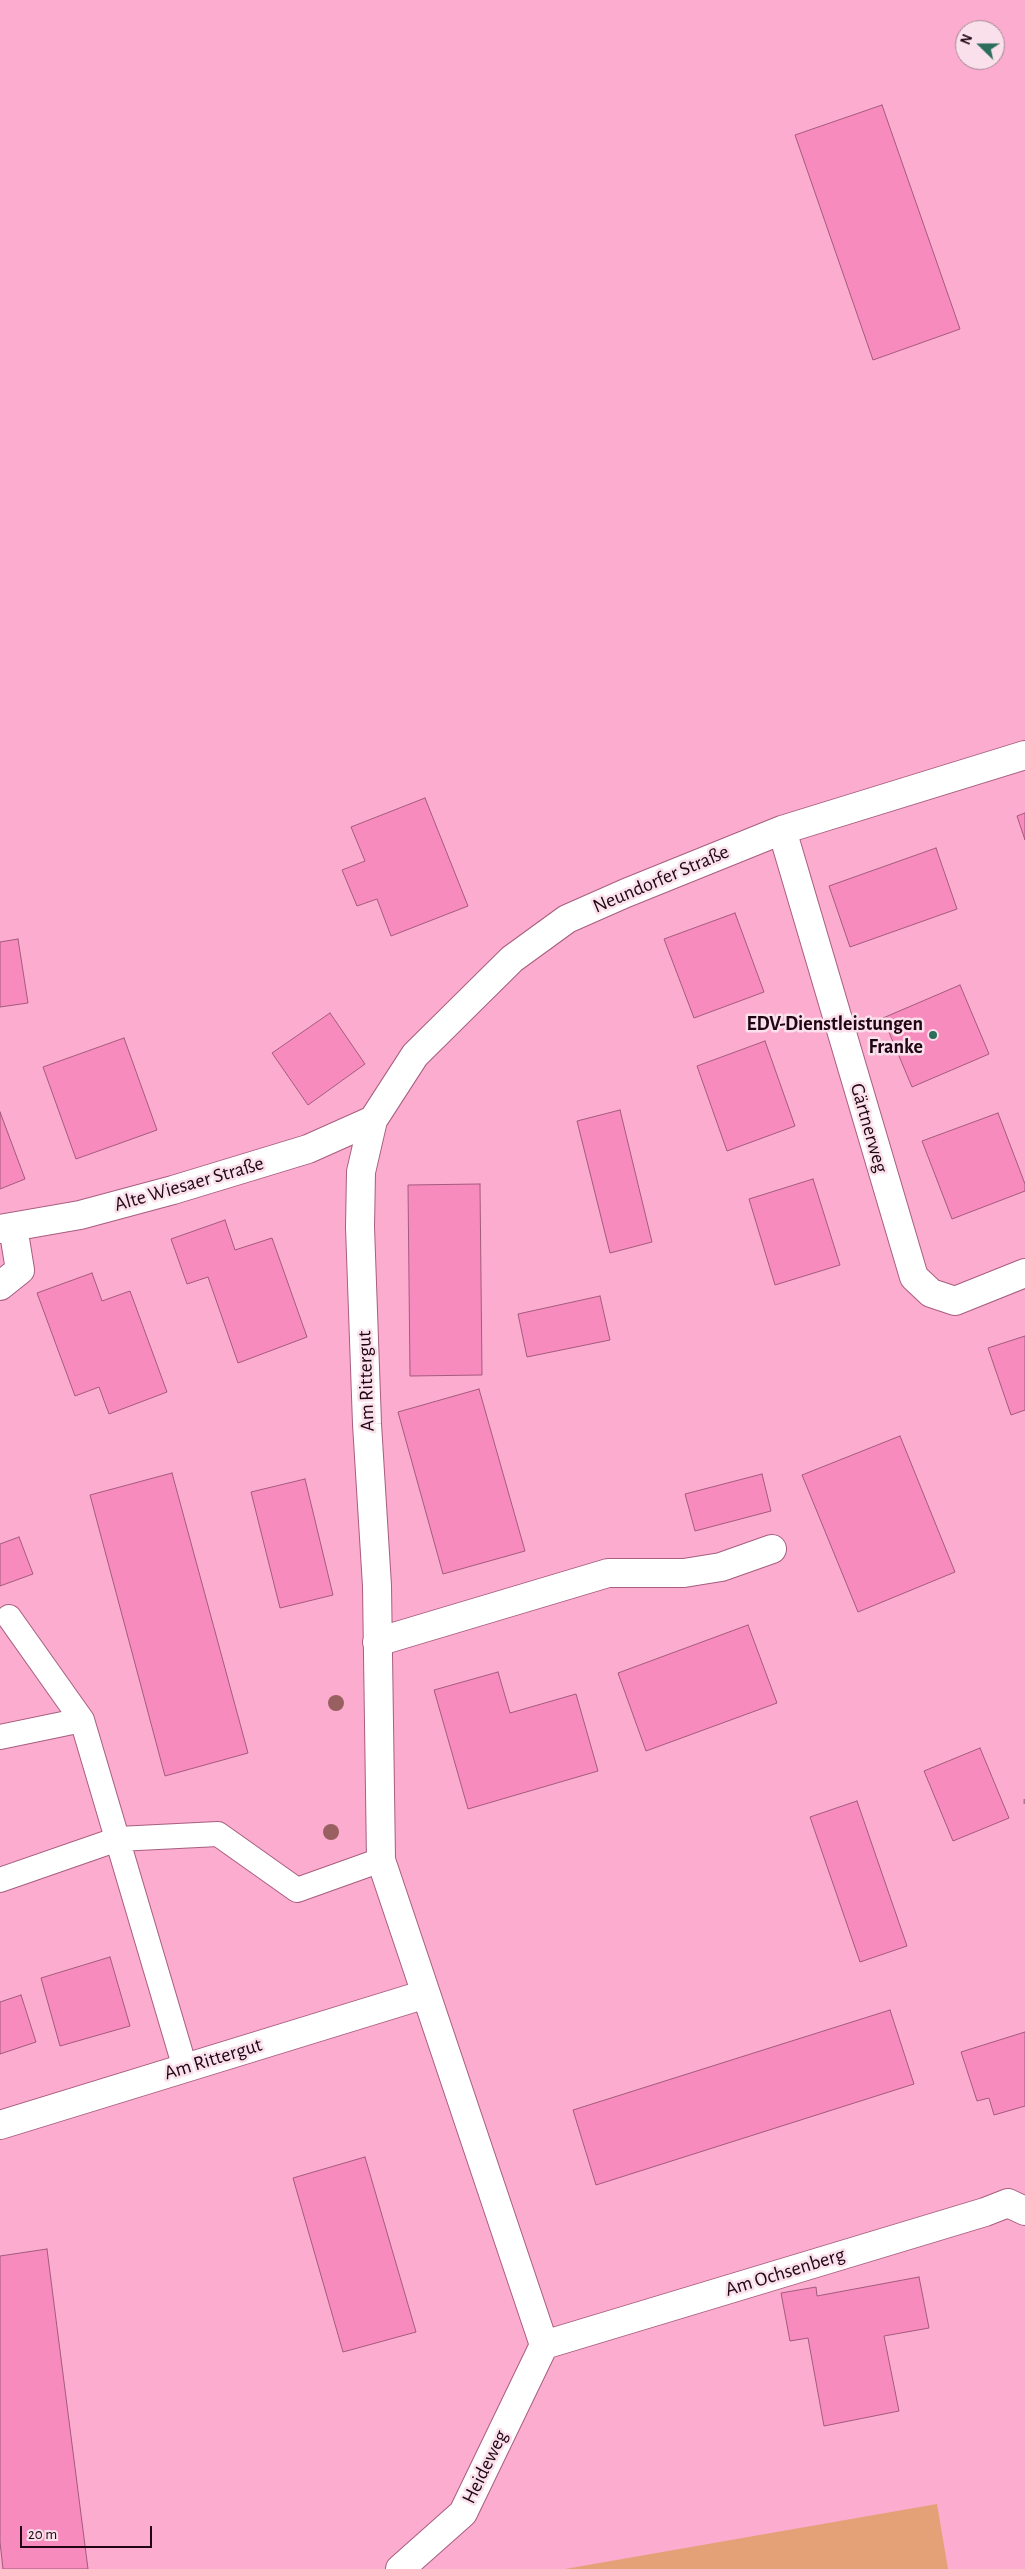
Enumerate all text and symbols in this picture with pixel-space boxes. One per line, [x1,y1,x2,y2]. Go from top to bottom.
north arrow [955,20,1005,70]
text: N [959,33,975,47]
street label: Neundorfer Straße [589,840,733,918]
place label: EDV-Dienstleistungen Franke [746,1012,923,1059]
marker: EDV-Dienstleistungen Franke [927,1029,939,1041]
street label: Gärtnerweg [845,1081,893,1175]
street label: Alte Wiesaer Straße [112,1151,266,1217]
street label: Am Rittergut [352,1330,380,1432]
street label: Am Rittergut [161,2033,265,2085]
street label: Am Ochsenberg [722,2242,848,2302]
street label: Heideweg [457,2426,513,2508]
scale bar [22,2516,155,2548]
text: 20 m [28,2527,57,2542]

